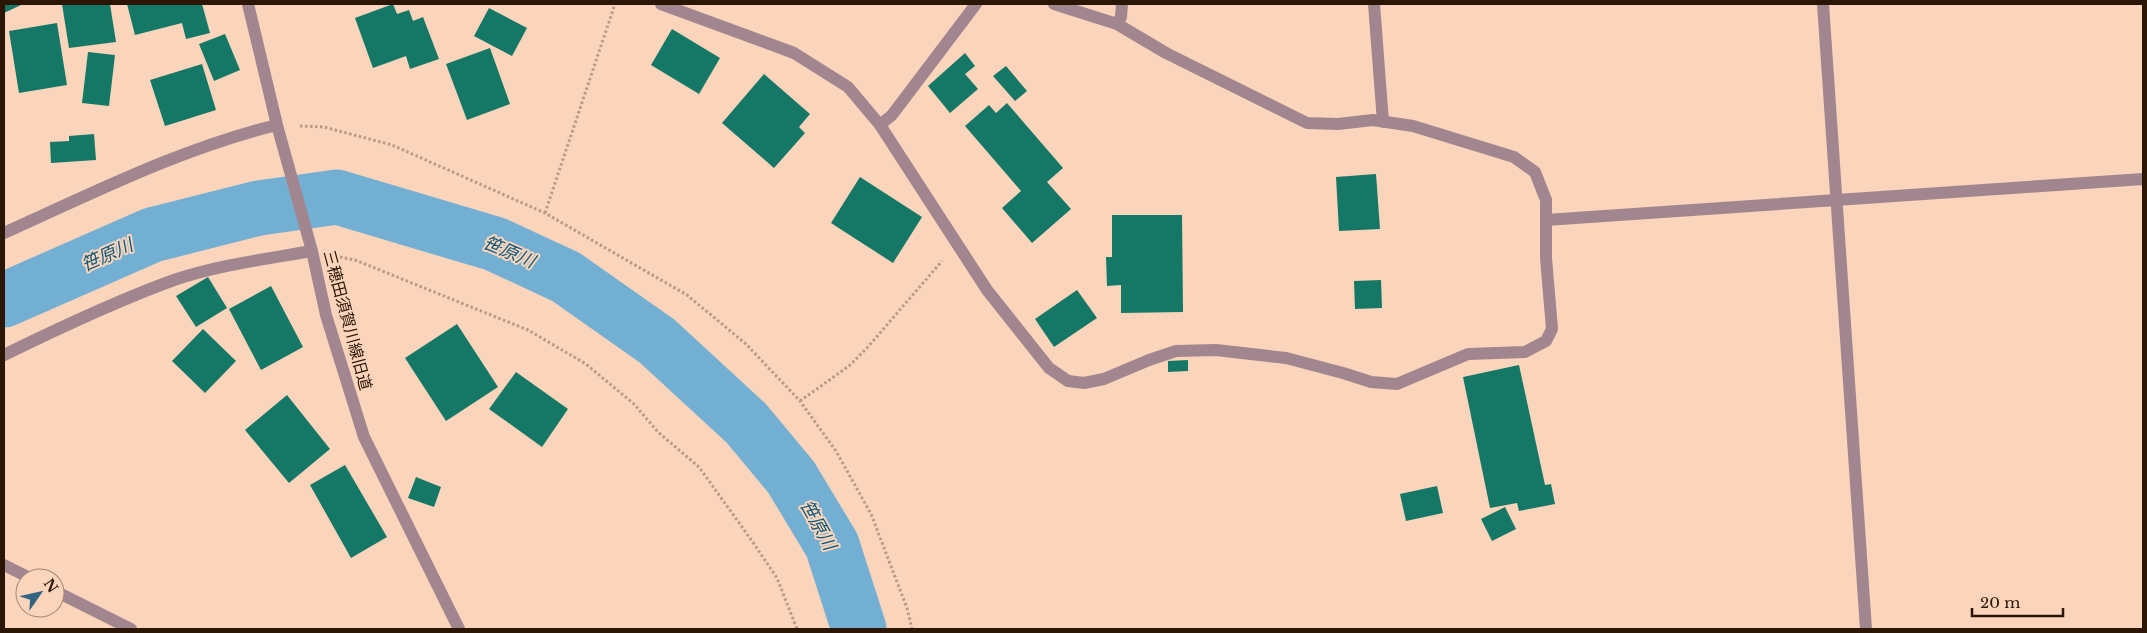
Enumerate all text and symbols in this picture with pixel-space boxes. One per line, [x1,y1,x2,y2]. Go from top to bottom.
water label: 笹原川 [480,231,540,273]
water label: 笹原川 [78,233,138,276]
street label: 三穂田須賀川線旧道 [320,248,376,392]
water label: 笹原川 [795,496,842,556]
north arrow [15,568,65,618]
text: N [40,575,62,596]
scale bar [1972,586,2063,618]
text: 20 m [1980,593,2020,612]

